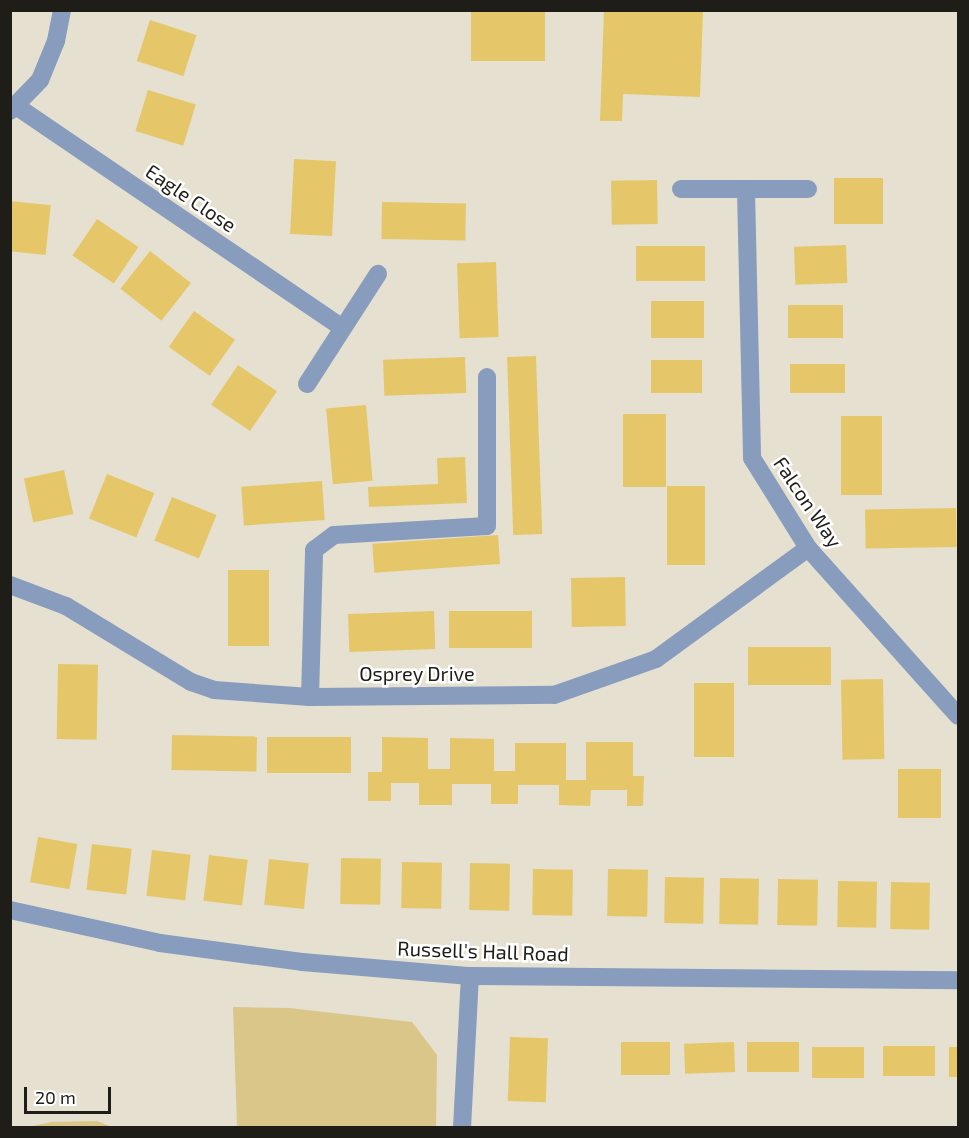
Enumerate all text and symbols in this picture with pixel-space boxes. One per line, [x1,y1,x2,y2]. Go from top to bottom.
street label: Eagle Close [141,159,241,237]
street label: Falcon Way [769,452,847,552]
street label: Osprey Drive [359,661,475,685]
street label: Russell's Hall Road [397,936,569,966]
scale bar [27,1075,114,1113]
text: 20 m [35,1086,76,1108]

